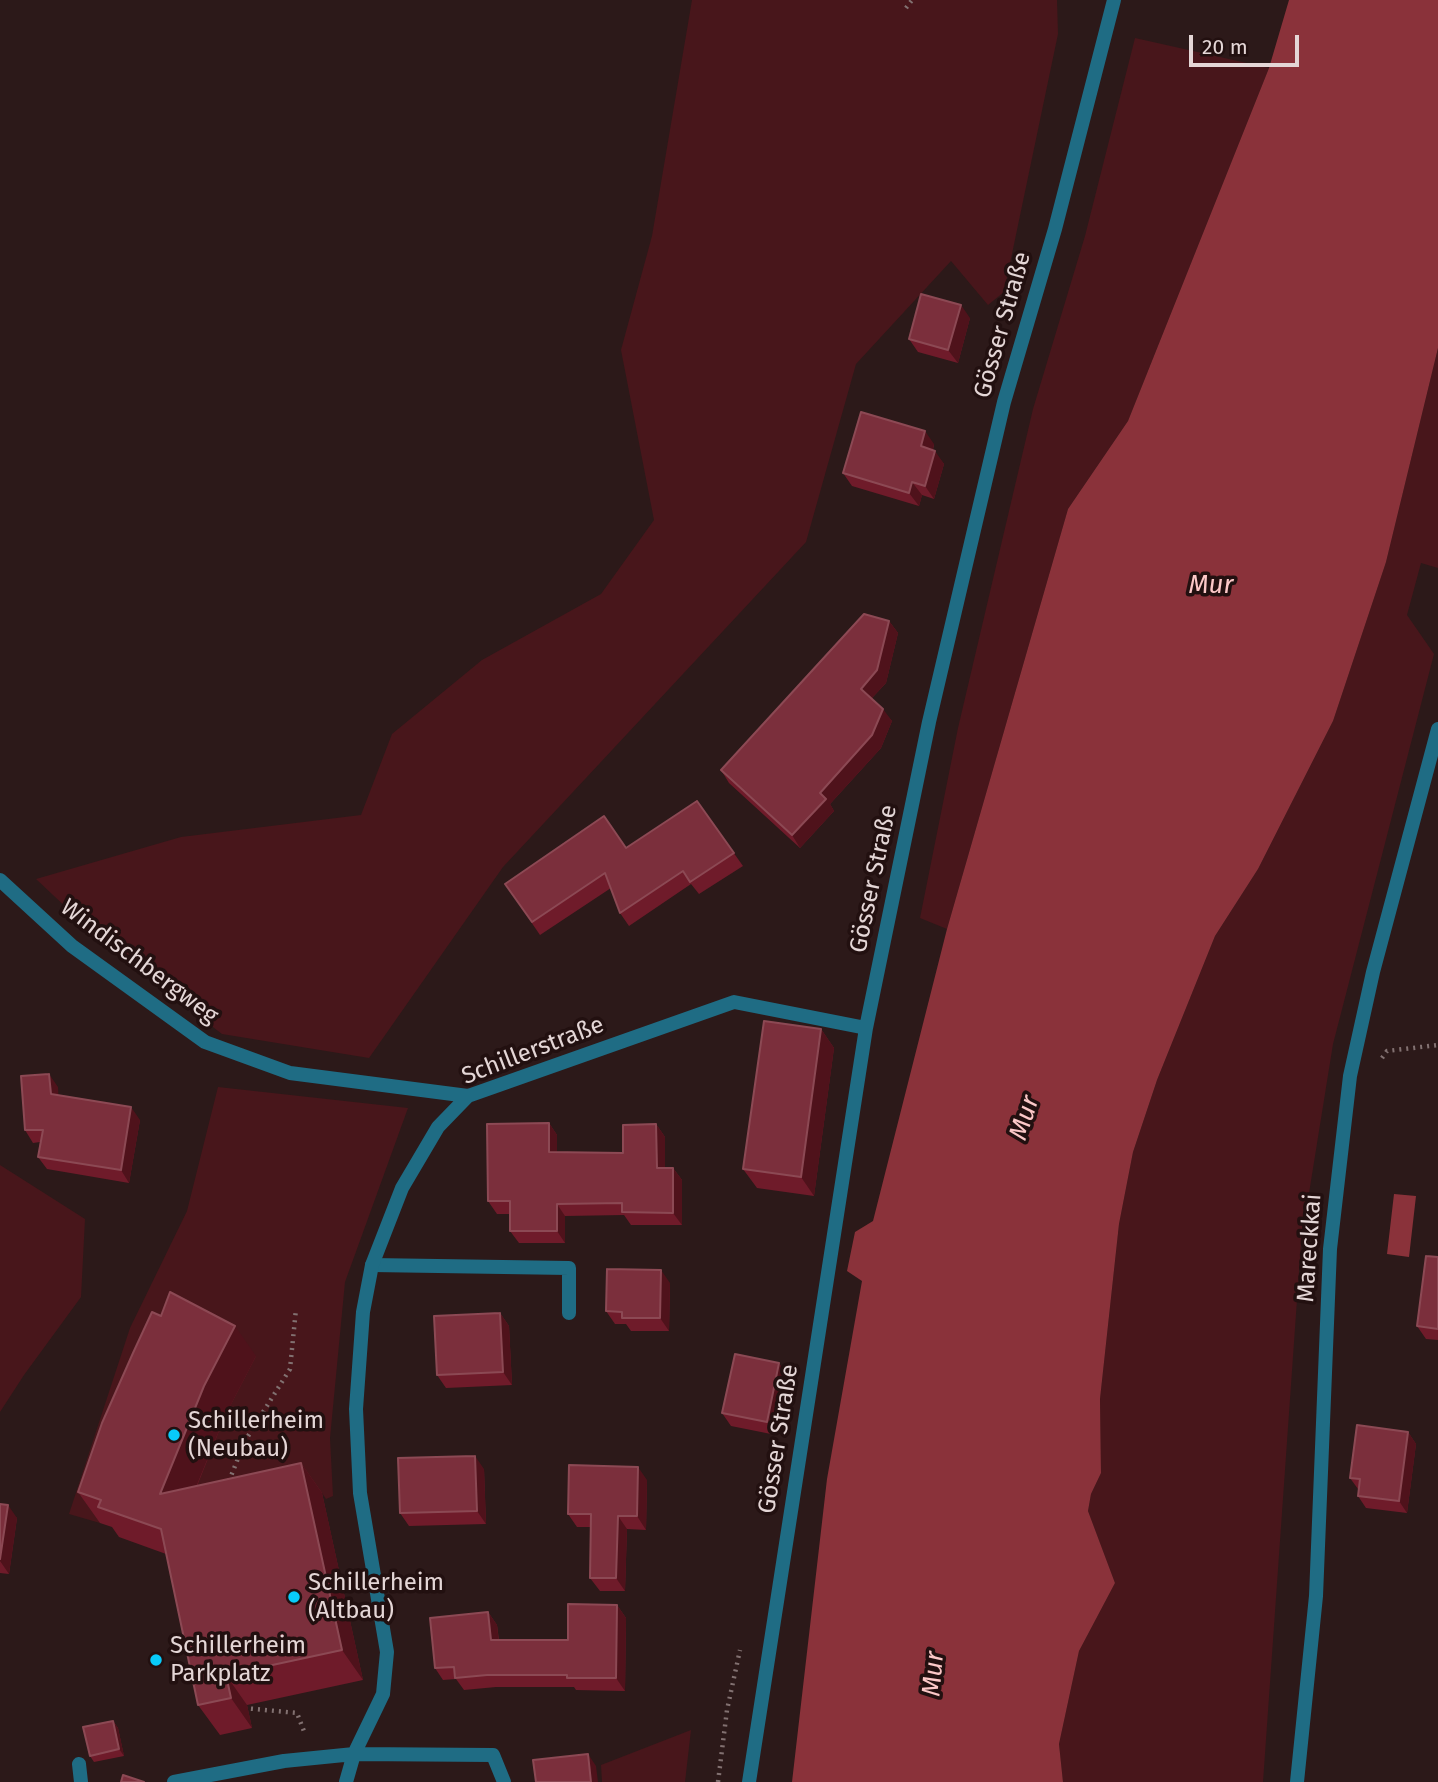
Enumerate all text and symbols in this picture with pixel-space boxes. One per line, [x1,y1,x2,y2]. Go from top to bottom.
scale bar [1193,21,1303,65]
text: 20 m [1202,34,1248,60]
street label: Gösser Straße [968,249,1038,401]
water label: Mur [1189,570,1233,602]
street label: Gösser Straße [844,802,904,956]
street label: Windischbergweg [54,893,224,1031]
street label: Schillerstraße [458,1011,608,1091]
water label: Mur [1003,1092,1047,1144]
street label: Mareckkai [1292,1193,1328,1303]
street label: Gösser Straße [753,1362,805,1516]
place label: Schillerheim (Neubau) [188,1407,324,1463]
marker: Schillerheim (Neubau) [166,1427,182,1443]
place label: Schillerheim (Altbau) [308,1569,444,1625]
marker: Schillerheim (Altbau) [286,1589,302,1605]
place label: Schillerheim Parkplatz [170,1632,306,1688]
water label: Mur [917,1650,951,1698]
marker: Schillerheim Parkplatz [148,1652,164,1668]

